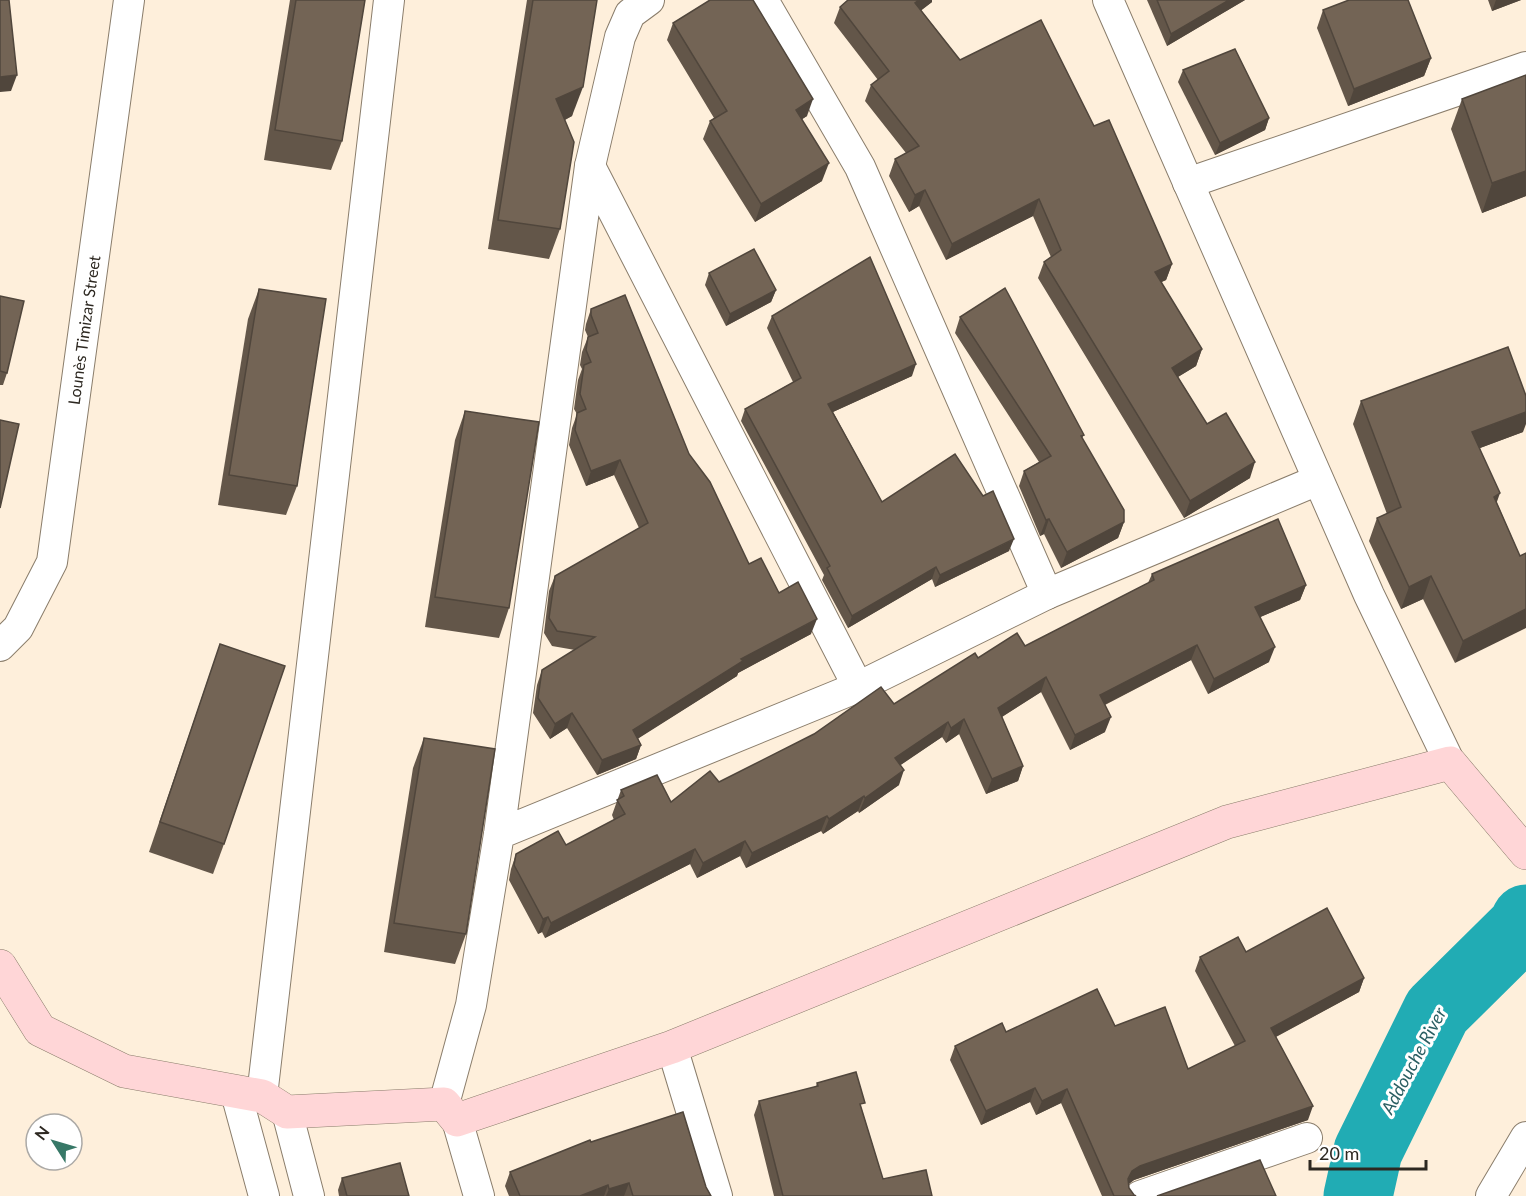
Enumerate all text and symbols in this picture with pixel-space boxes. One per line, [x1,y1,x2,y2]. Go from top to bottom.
street label: Lounès Timizar Street [64,254,103,406]
water label: Addouche River [1375,1003,1451,1118]
north arrow [24,1112,84,1172]
text: N [30,1122,53,1143]
scale bar [1310,1133,1426,1171]
text: 20 m [1319,1142,1359,1164]

